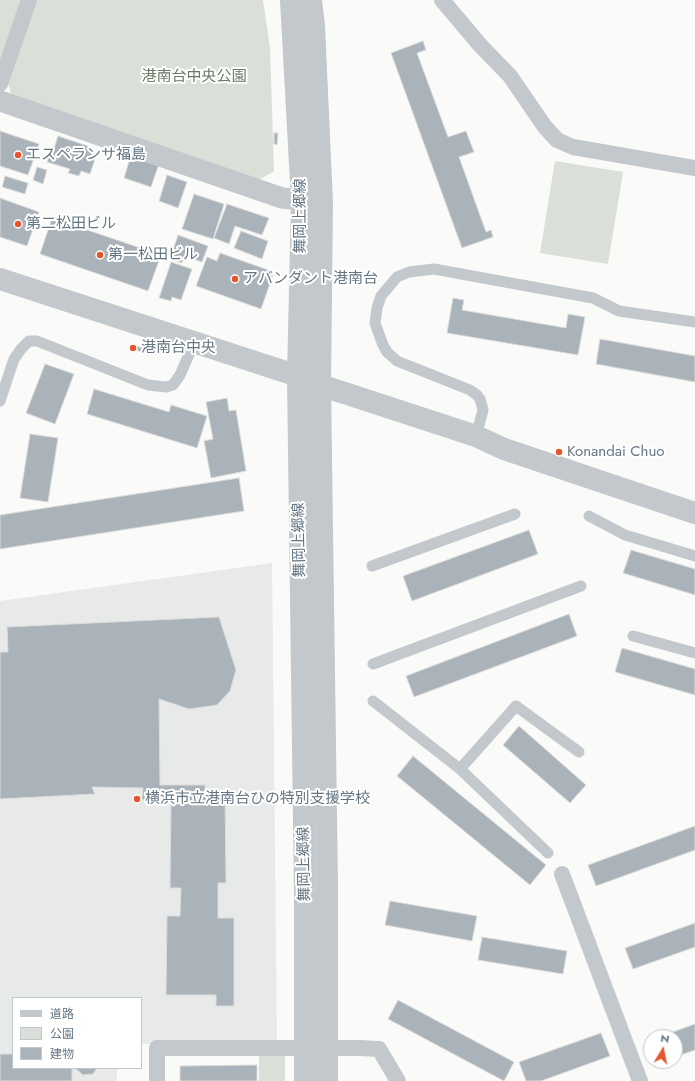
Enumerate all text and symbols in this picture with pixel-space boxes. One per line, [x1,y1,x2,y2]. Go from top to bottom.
park label: 港南台中央公園 [142,68,246,86]
place label: エスペランサ福島 [26,146,146,164]
marker: エスペランサ福島 [13,150,23,160]
street label: 舞岡上郷線 [292,179,310,253]
place label: 第二松田ビル [26,215,116,233]
marker: 第二松田ビル [13,219,23,229]
place label: 第一松田ビル [108,246,198,264]
marker: 第一松田ビル [95,250,105,260]
place label: アバンダント港南台 [243,270,378,288]
marker: アバンダント港南台 [230,274,240,284]
place label: 港南台中央 [141,339,216,357]
marker: 港南台中央 [128,343,138,353]
place label: Konandai Chuo [567,443,665,461]
marker: Konandai Chuo [554,447,564,457]
street label: 舞岡上郷線 [290,502,310,578]
place label: 横浜市立港南台ひの特別支援学校 [145,790,370,808]
marker: 横浜市立港南台ひの特別支援学校 [132,794,142,804]
street label: 舞岡上郷線 [295,826,315,902]
legend [12,997,142,1069]
text: 道路 [50,1005,74,1023]
text: 公園 [50,1025,74,1043]
north arrow [643,1029,683,1069]
text: N [659,1030,671,1047]
text: 建物 [50,1045,74,1063]

